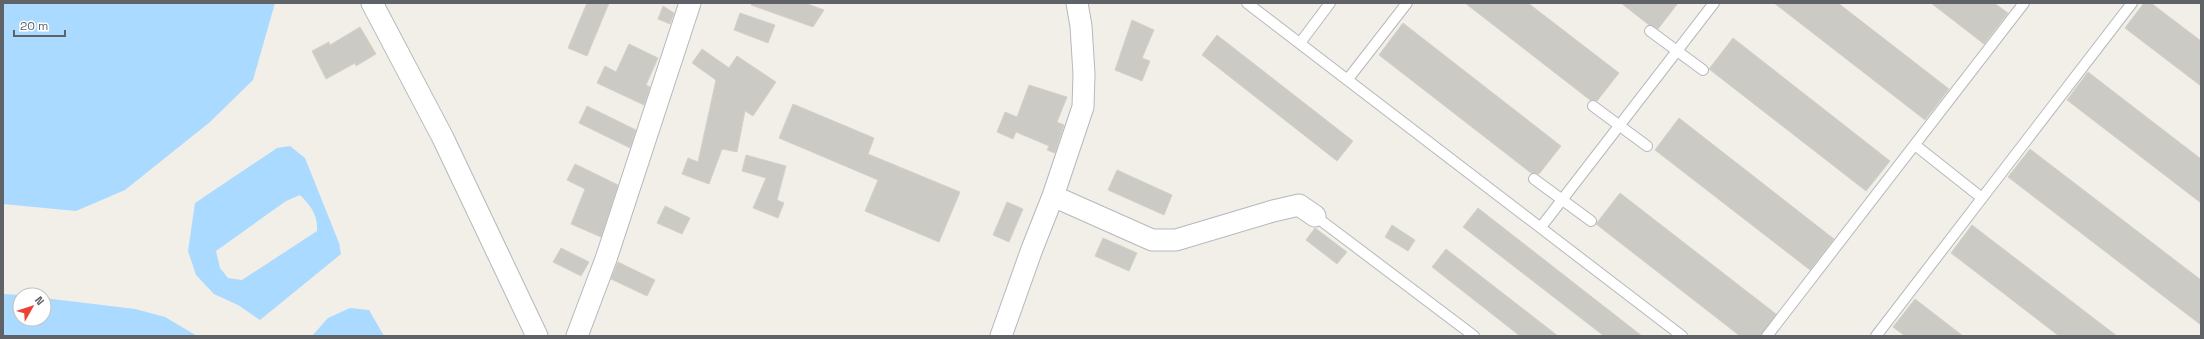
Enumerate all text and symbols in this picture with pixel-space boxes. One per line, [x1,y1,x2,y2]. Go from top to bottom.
scale bar [14,12,65,38]
text: 20 m [20,18,48,34]
north arrow [12,287,52,327]
text: N [32,293,48,308]

